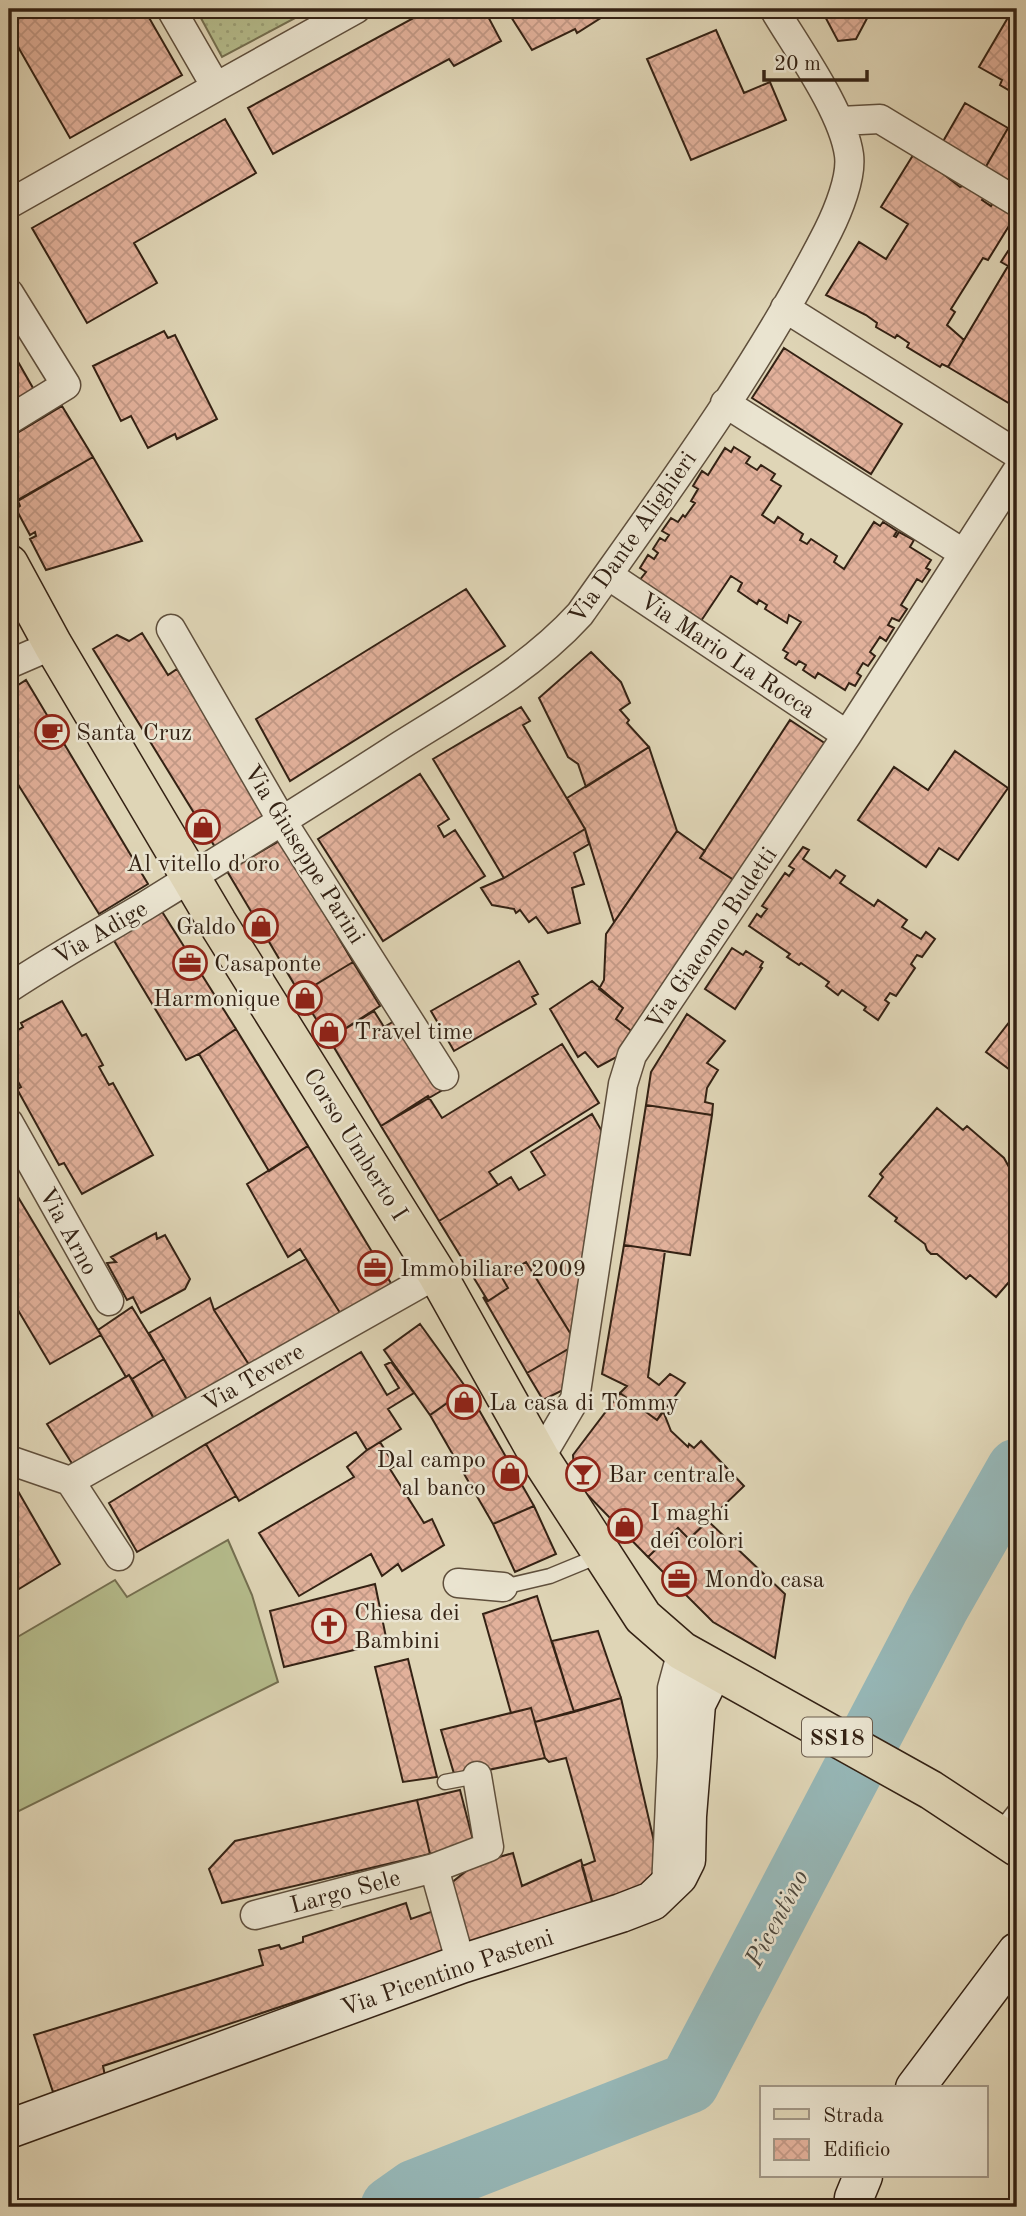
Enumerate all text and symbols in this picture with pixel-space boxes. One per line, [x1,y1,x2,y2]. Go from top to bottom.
scale bar [764,38,867,82]
text: 20 m [774,54,821,75]
street label: Via Dante Alighieri [565,448,702,628]
street label: Via Mario La Rocca [635,589,819,724]
cafe icon: Santa Cruz [33,713,71,751]
place label: Santa Cruz [76,722,192,746]
street label: Via Giuseppe Parini [239,761,368,949]
shop icon: Al vitello d'oro [184,808,222,846]
street label: Via Giacomo Budetti [643,844,783,1035]
place label: Al vitello d'oro [126,853,280,877]
street label: Via Adige [50,897,152,970]
shop icon: Galdo [242,907,280,945]
place label: Galdo [176,916,236,940]
office icon: Casaponte [171,944,209,982]
place label: Casaponte [214,953,321,977]
shop icon: Harmonique [286,979,324,1017]
place label: Harmonique [153,988,280,1012]
shop icon: Travel time [310,1012,348,1050]
place label: Travel time [354,1021,473,1045]
street label: Corso Umberto I [298,1065,411,1225]
street label: Via Arno [34,1184,101,1280]
office icon: Immobiliare 2009 [356,1249,394,1287]
place label: Immobiliare 2009 [400,1258,586,1282]
street label: Via Tevere [199,1340,309,1417]
shop icon: La casa di Tommy [445,1383,483,1421]
place label: La casa di Tommy [489,1392,679,1416]
place label: Dal campo al banco [377,1449,486,1501]
shop icon: Dal campo al banco [491,1454,529,1492]
bar icon: Bar centrale [564,1455,602,1493]
place label: Bar centrale [608,1464,735,1488]
place label: I maghi dei colori [650,1502,744,1554]
shop icon: I maghi dei colori [606,1507,644,1545]
office icon: Mondo casa [660,1560,698,1598]
place label: Mondo casa [704,1569,825,1593]
place label: Chiesa dei Bambini [354,1602,460,1654]
church icon: Chiesa dei Bambini [310,1607,348,1645]
road number: SS18 [802,1718,872,1756]
water label: Picentino [741,1866,814,1973]
street label: Largo Sele [288,1867,403,1919]
street label: Via Picentino Pasteni [338,1926,557,2021]
legend [760,2086,988,2178]
text: Strada [823,2106,884,2127]
text: Edificio [823,2140,891,2161]

